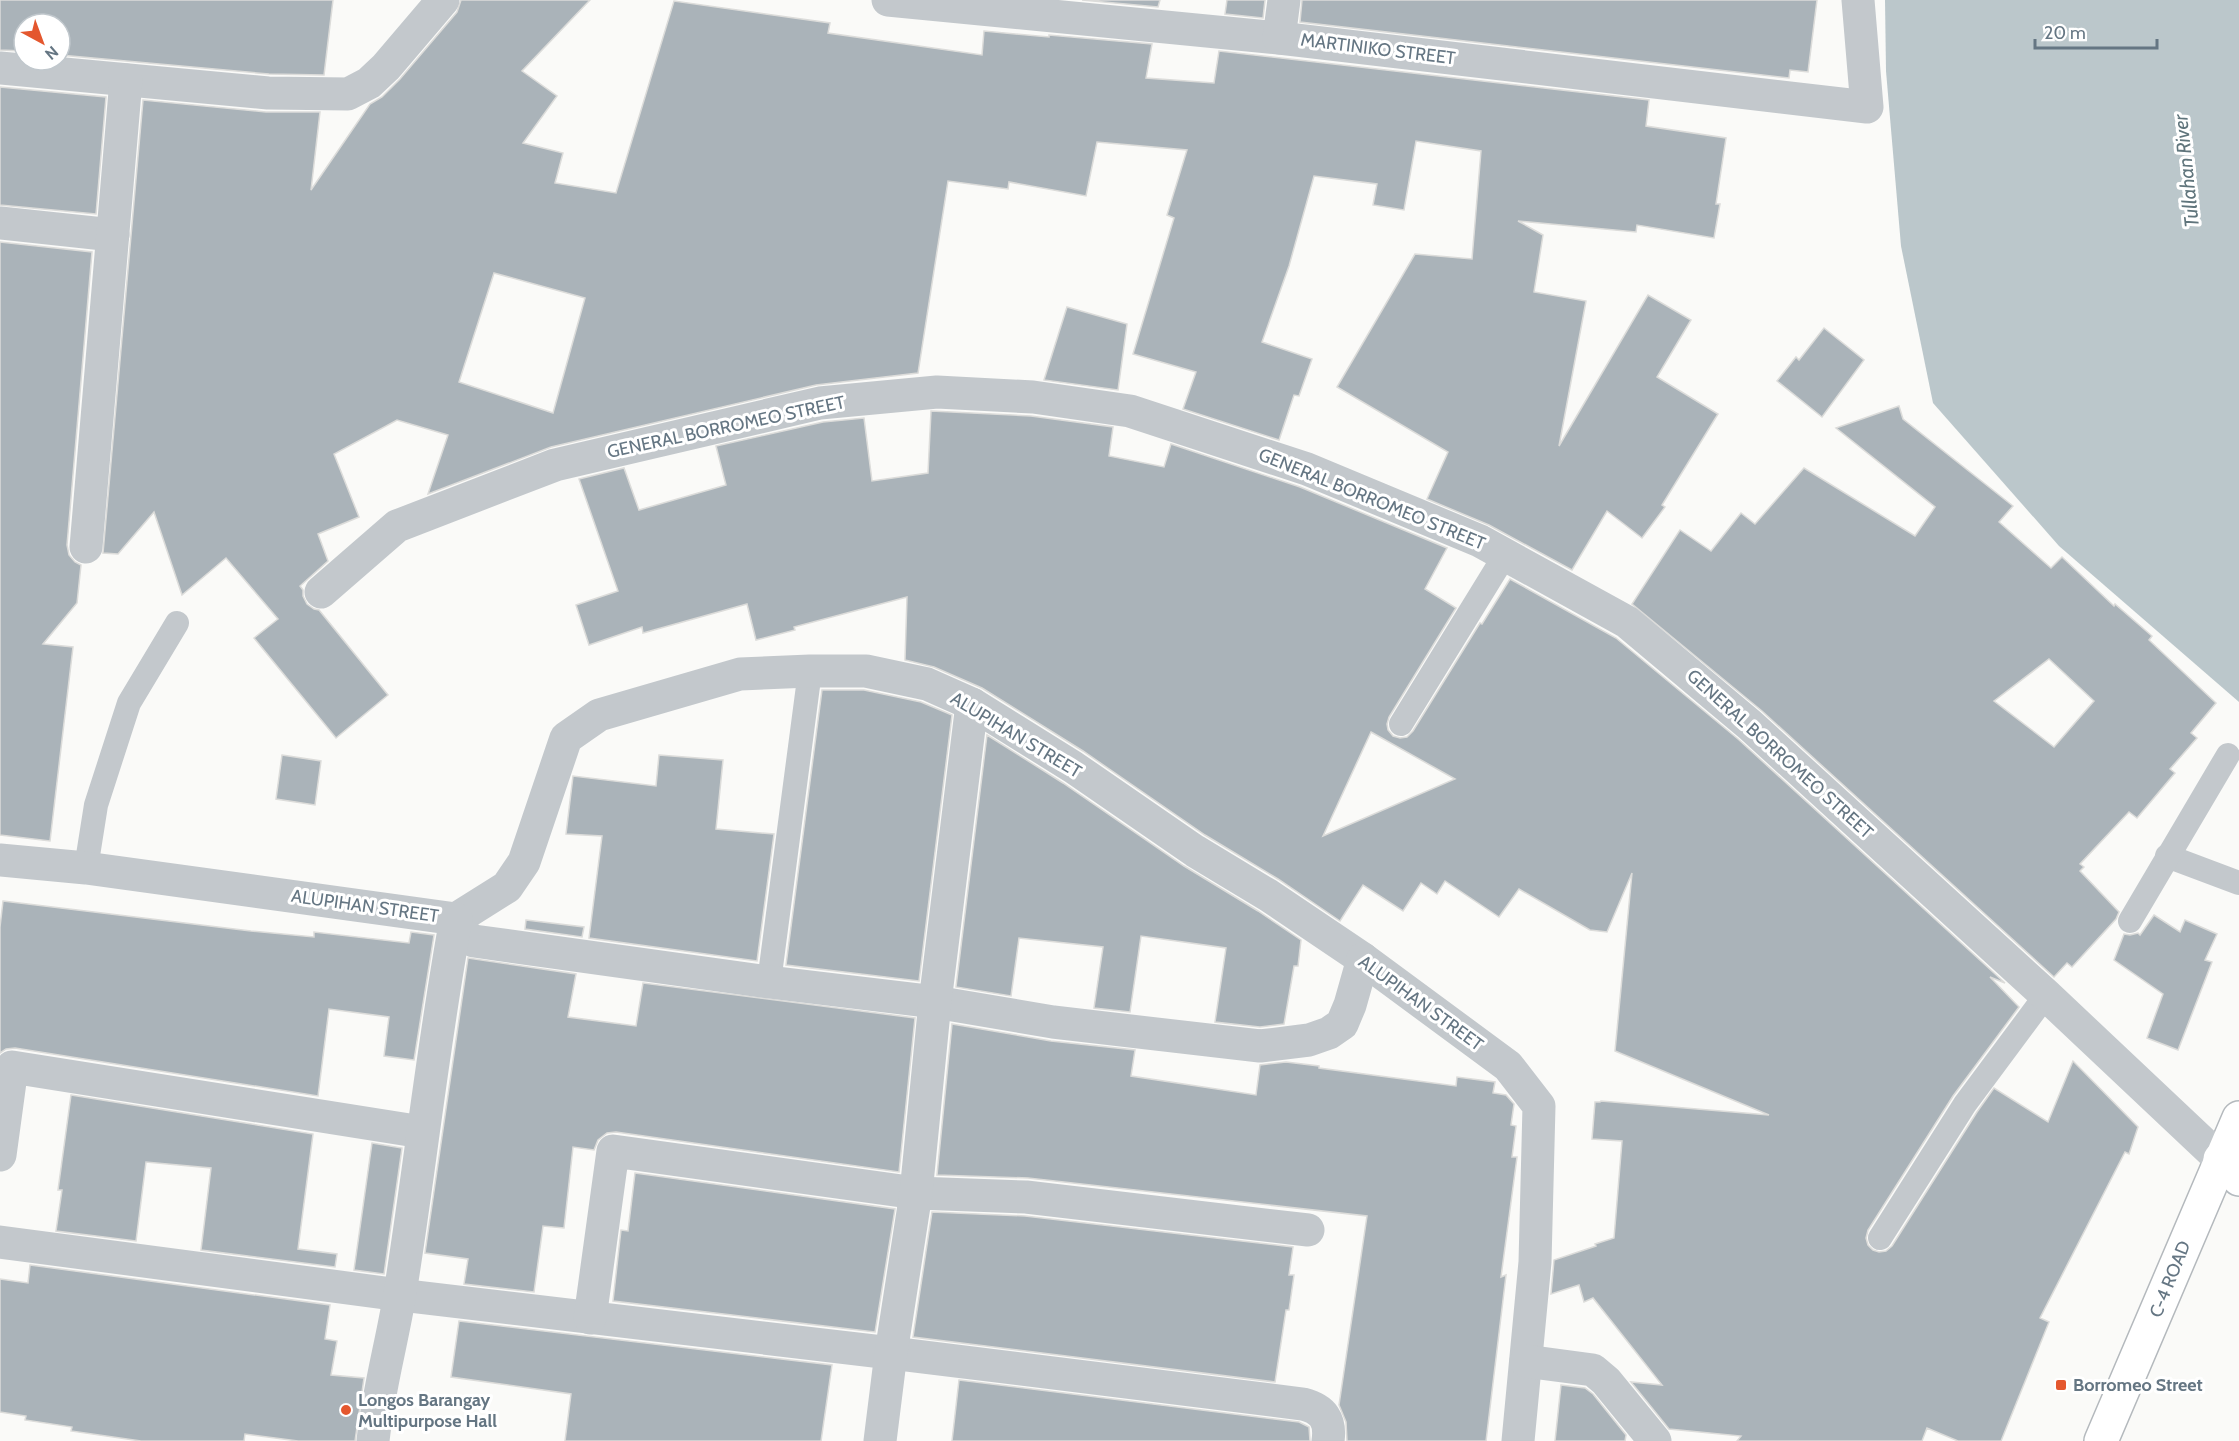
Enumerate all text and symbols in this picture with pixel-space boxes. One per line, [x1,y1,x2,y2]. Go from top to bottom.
north arrow [12,12,72,72]
scale bar [2035,12,2156,50]
text: 20 m [2044,22,2086,44]
street label: MARTINIKO STREET [1299,29,1457,69]
text: N [41,42,62,64]
water label: Tullahan River [2168,112,2204,229]
street label: GENERAL BORROMEO STREET [605,391,847,463]
street label: GENERAL BORROMEO STREET [1255,443,1489,555]
street label: GENERAL BORROMEO STREET [1683,665,1878,844]
street label: ALUPIHAN STREET [947,687,1086,783]
street label: ALUPIHAN STREET [290,885,441,927]
street label: ALUPIHAN STREET [1354,950,1488,1056]
street label: C-4 ROAD [2145,1237,2195,1321]
place label: Borromeo Street [2073,1374,2203,1396]
marker: Borromeo Street [2054,1378,2068,1392]
place label: Longos Barangay Multipurpose Hall [358,1389,497,1432]
marker: Longos Barangay Multipurpose Hall [339,1403,353,1417]

